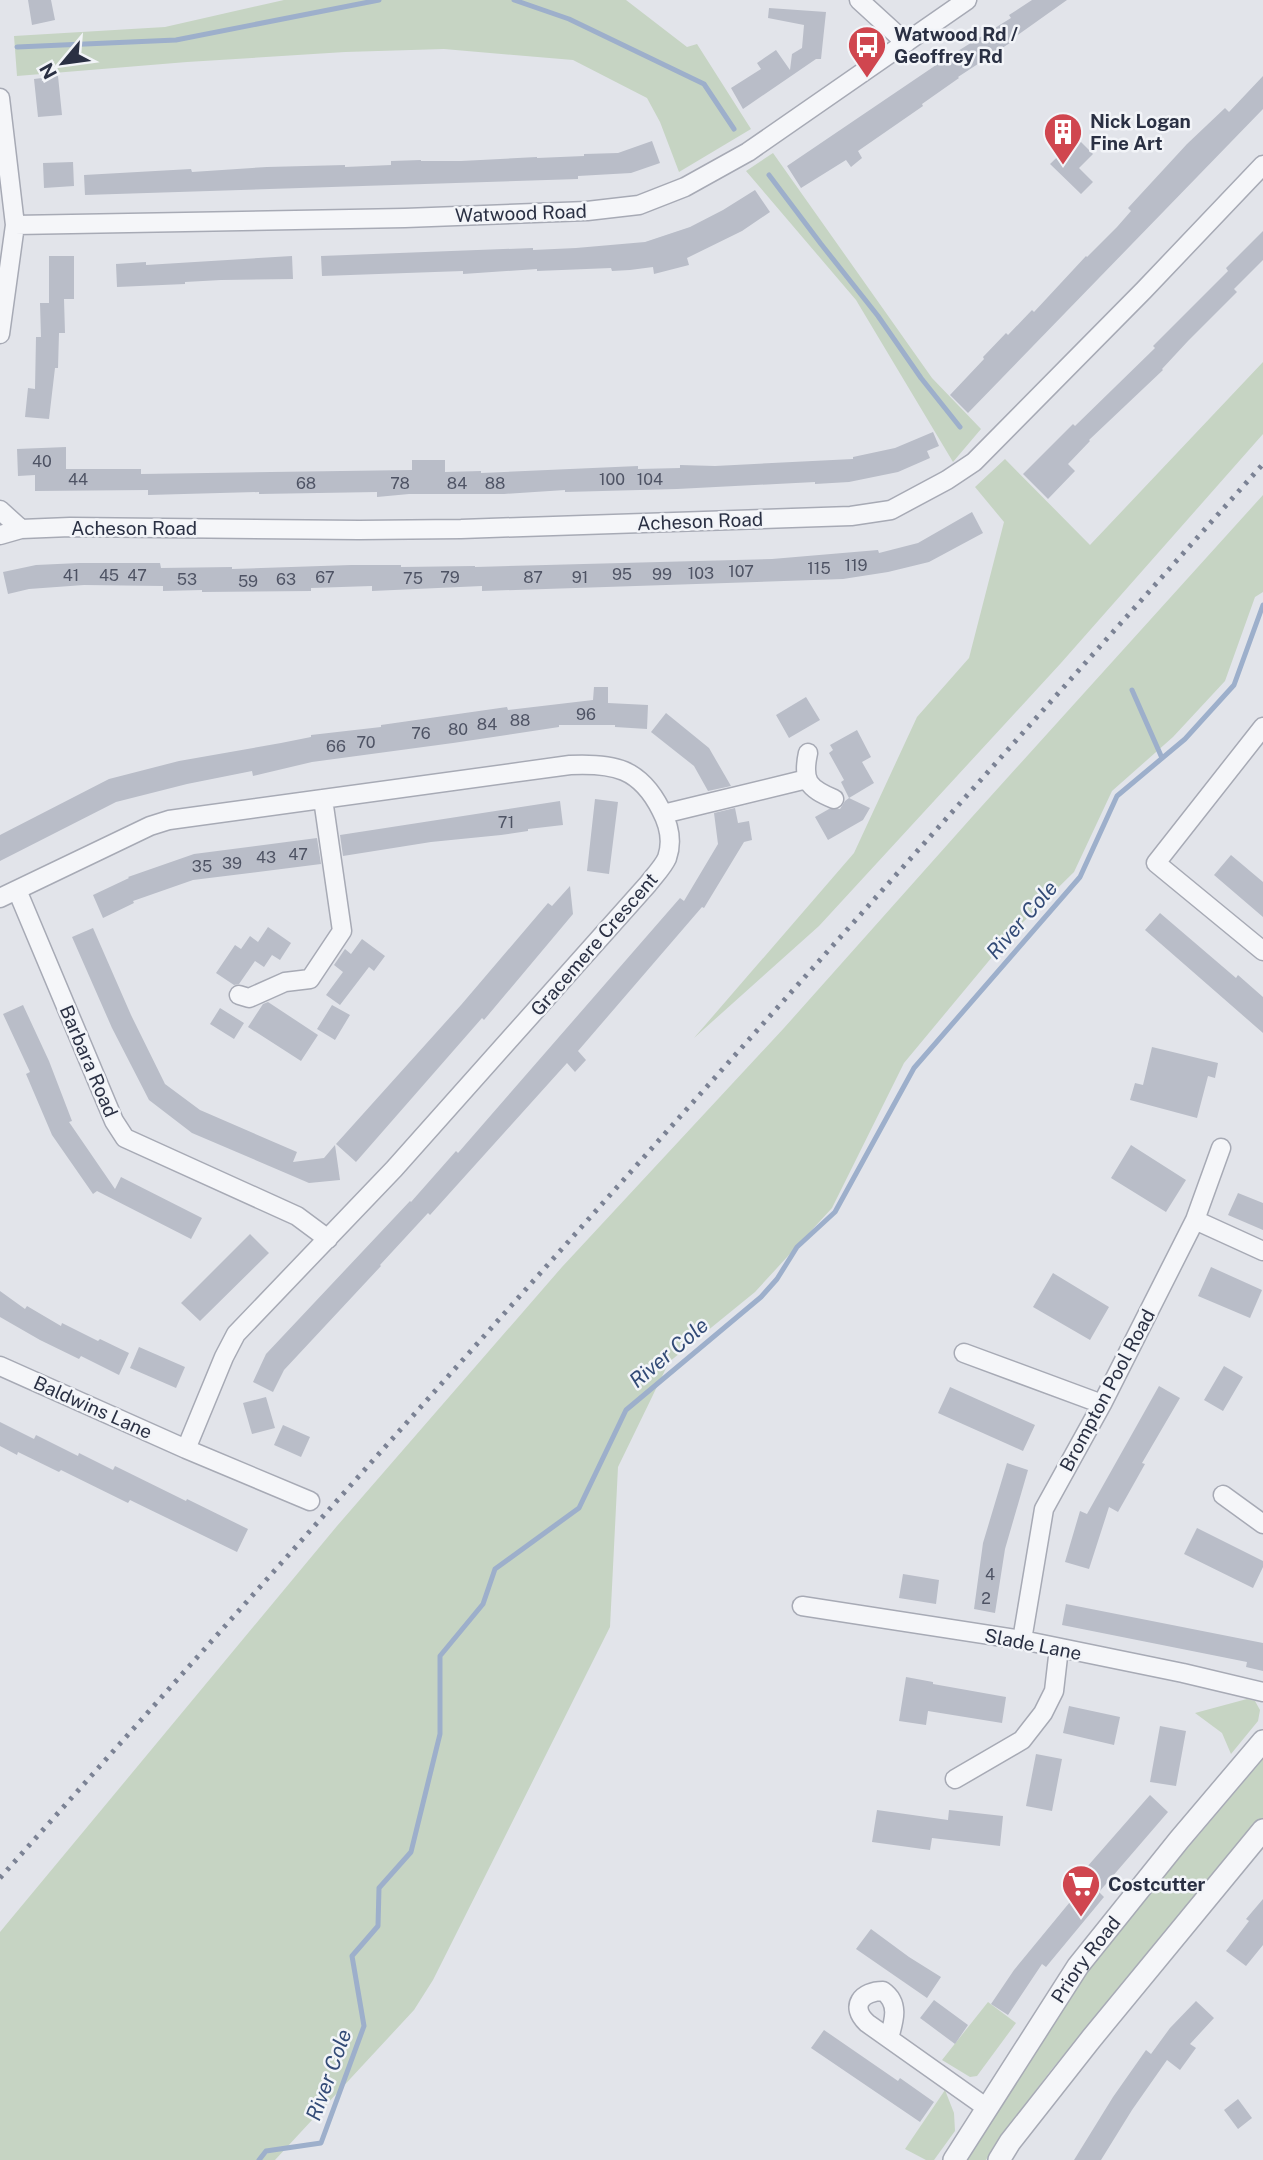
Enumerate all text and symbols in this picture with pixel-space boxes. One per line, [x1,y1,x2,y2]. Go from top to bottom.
place label: Watwood Rd / Geoffrey Rd [894,23,1018,67]
bus stop icon: Watwood Rd / Geoffrey Rd [846,24,888,79]
north arrow [28,28,98,98]
text: N [35,59,61,83]
place label: Nick Logan Fine Art [1090,110,1191,154]
building icon: Nick Logan Fine Art [1042,111,1084,166]
street label: Watwood Road [455,200,587,226]
house number: 40 [32,452,52,471]
house number: 44 [68,470,88,489]
house number: 100 [599,470,625,489]
house number: 104 [637,470,663,489]
house number: 68 [296,474,316,493]
house number: 78 [390,474,410,493]
house number: 84 [447,474,467,493]
house number: 88 [485,474,505,493]
street label: Acheson Road [637,508,763,534]
street label: Acheson Road [71,517,197,539]
house number: 119 [844,556,868,575]
house number: 115 [807,559,831,578]
house number: 107 [728,562,754,581]
house number: 103 [688,564,714,583]
house number: 95 [612,565,632,584]
house number: 99 [652,565,672,584]
house number: 41 [63,566,79,585]
house number: 45 [99,566,119,585]
house number: 47 [127,566,147,585]
house number: 67 [315,568,335,587]
house number: 79 [440,568,460,587]
house number: 87 [523,568,543,587]
house number: 91 [572,568,588,587]
house number: 75 [403,569,423,588]
house number: 53 [177,570,197,589]
house number: 63 [276,570,296,589]
house number: 59 [238,572,258,591]
house number: 96 [576,705,596,724]
house number: 88 [510,711,530,730]
house number: 84 [477,715,497,734]
house number: 80 [448,720,468,739]
house number: 76 [411,724,431,743]
house number: 70 [356,733,376,752]
house number: 66 [326,737,346,756]
house number: 71 [498,813,514,832]
house number: 47 [288,845,308,864]
house number: 43 [256,848,276,867]
house number: 39 [222,854,242,873]
house number: 35 [192,857,212,876]
street label: Gracemere Crescent [526,868,662,1020]
water label: River Cole [981,875,1062,964]
street label: Barbara Road [56,1002,122,1120]
street label: Brompton Pool Road [1055,1305,1159,1475]
water label: River Cole [624,1312,713,1393]
street label: Baldwins Lane [30,1371,156,1443]
house number: 4 [985,1565,995,1584]
house number: 2 [981,1589,991,1608]
street label: Slade Lane [983,1624,1083,1664]
supermarket icon: Costcutter [1060,1863,1102,1918]
place label: Costcutter [1108,1873,1206,1895]
street label: Priory Road [1046,1912,1125,2007]
water label: River Cole [300,2026,357,2124]

